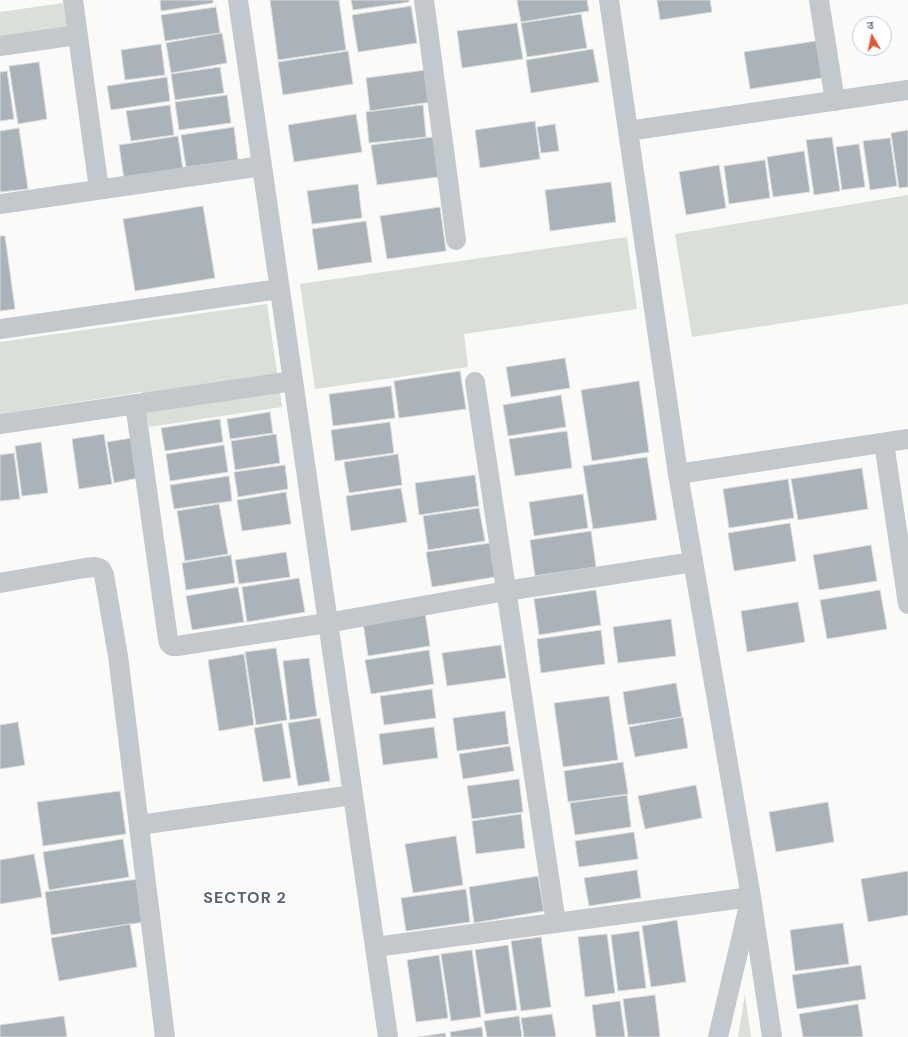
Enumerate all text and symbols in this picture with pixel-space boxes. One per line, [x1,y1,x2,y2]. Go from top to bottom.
north arrow [852,16,892,56]
text: उ [866,18,875,33]
district label: SECTOR 2 [203,889,287,909]

